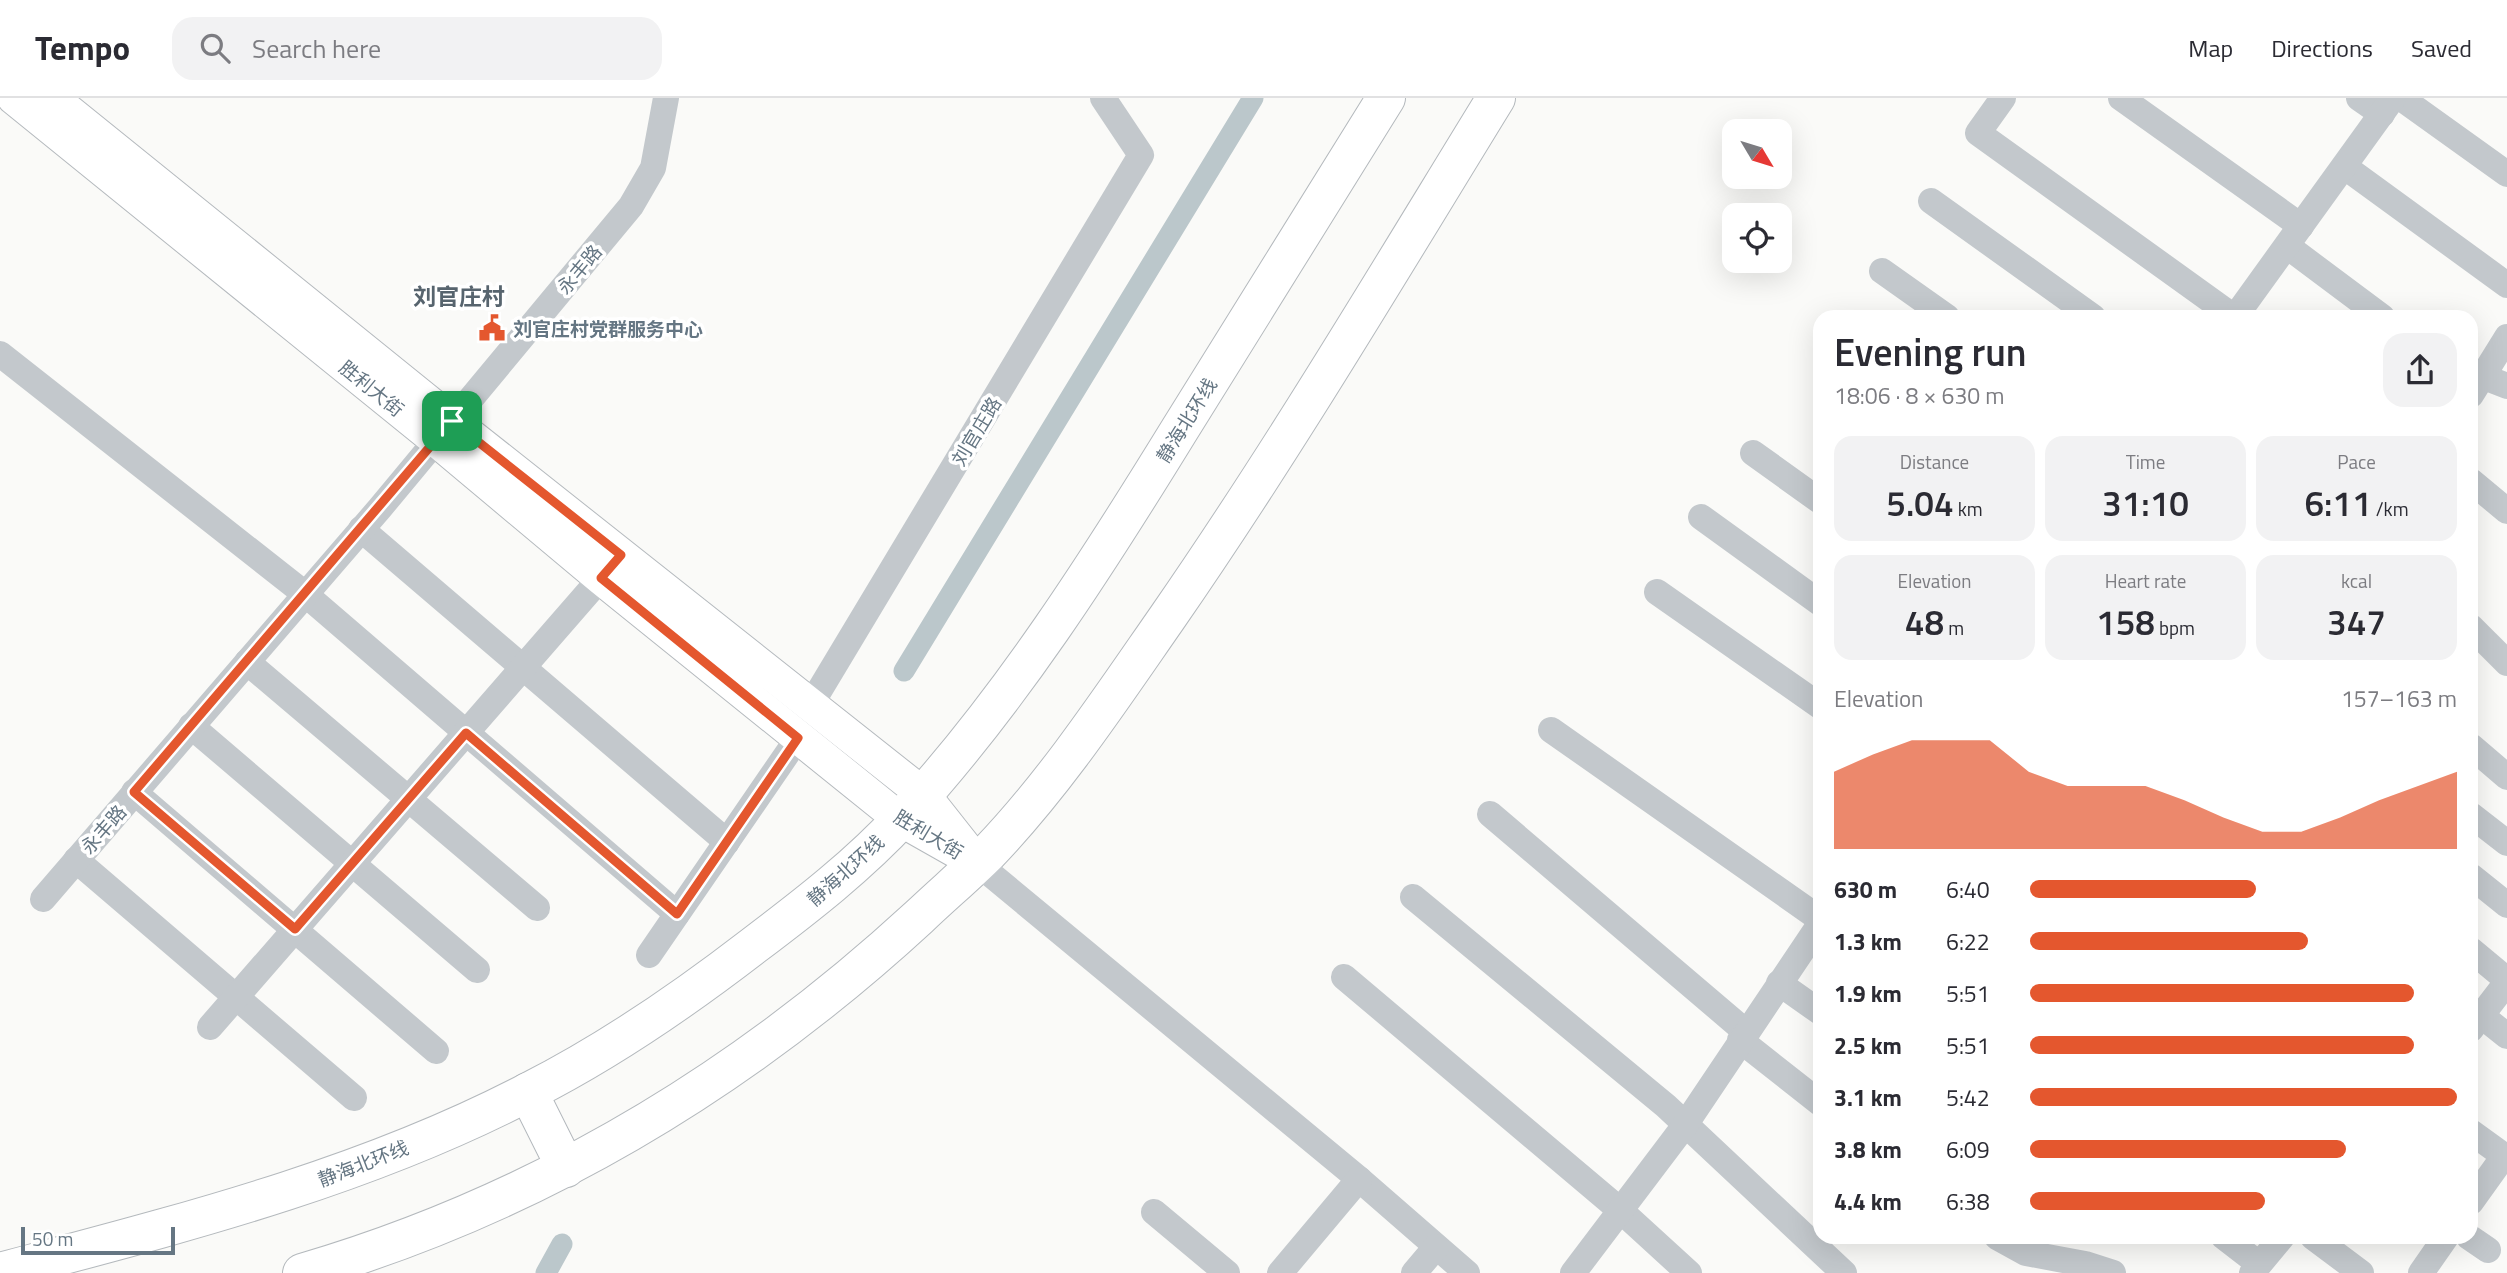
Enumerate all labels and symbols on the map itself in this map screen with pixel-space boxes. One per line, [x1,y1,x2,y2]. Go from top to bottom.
north arrow [1722,119,1792,189]
street label: 永丰路 [550,238,608,300]
district label: 刘官庄村 [413,279,505,314]
public building icon: 刘官庄村党群服务中心 [477,313,507,343]
place label: 刘官庄村党群服务中心 [513,314,703,343]
street label: 胜利大街 [333,353,411,423]
street label: 静海北环线 [1149,372,1223,468]
pin [422,391,482,451]
street label: 刘官庄路 [944,391,1008,471]
street label: 永丰路 [73,798,133,860]
street label: 胜利大街 [889,802,969,866]
street label: 静海北环线 [800,827,890,913]
street label: 静海北环线 [313,1132,413,1194]
scale bar [21,1224,175,1256]

